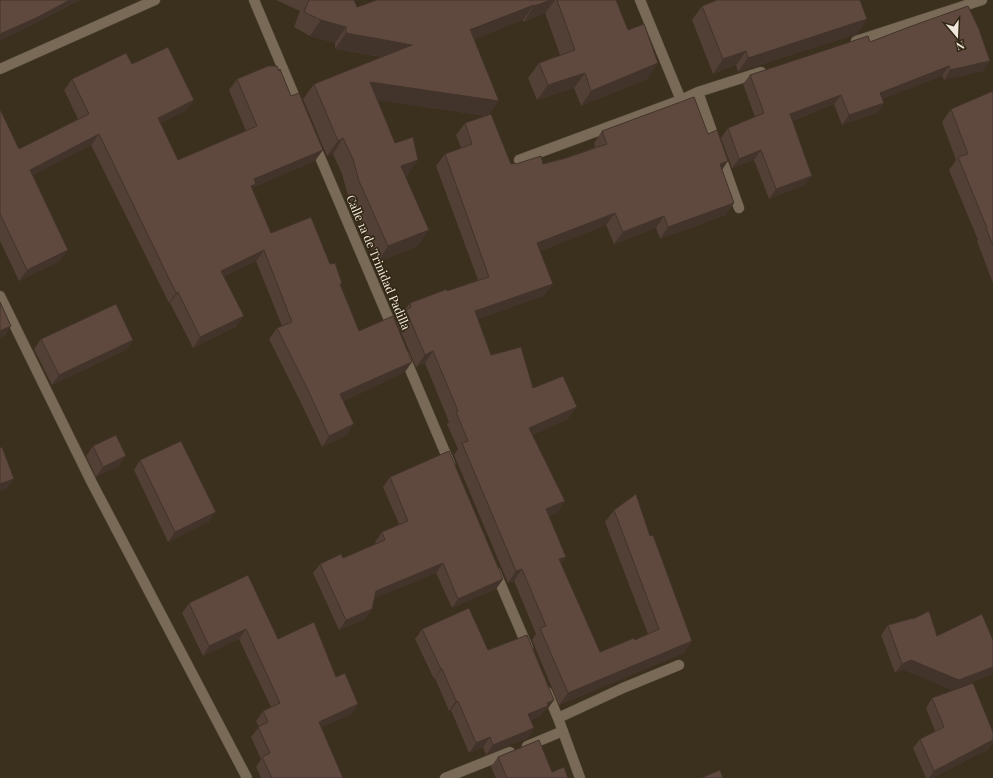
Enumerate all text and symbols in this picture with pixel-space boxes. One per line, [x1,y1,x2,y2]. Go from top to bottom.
north arrow [937,16,977,56]
text: N [954,38,967,54]
street label: Calle 1a de Trinidad Padilla [343,192,415,332]

